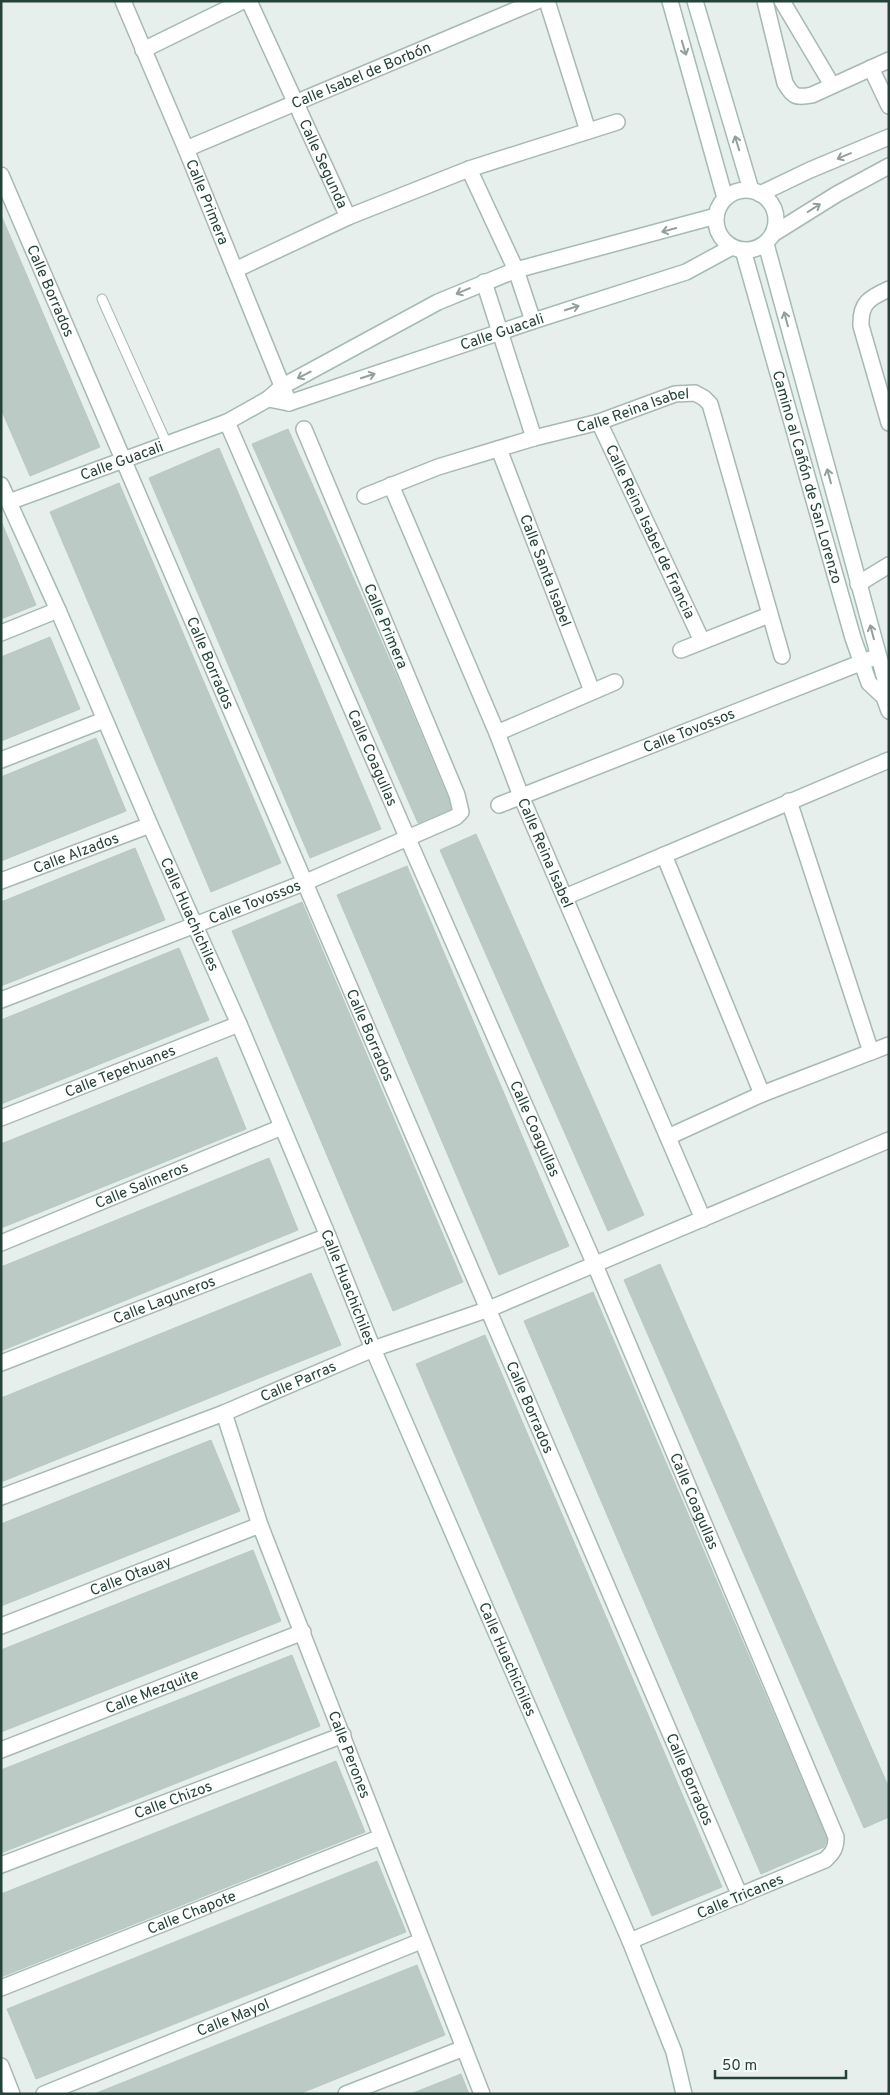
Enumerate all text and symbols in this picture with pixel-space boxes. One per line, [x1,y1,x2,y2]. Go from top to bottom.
street label: Calle Isabel de Borbón [289,39,434,114]
one-way arrow [680,40,690,56]
street label: Calle Segunda [294,117,351,212]
one-way arrow [732,135,742,151]
one-way arrow [837,152,852,161]
street label: Calle Primera [180,157,232,248]
one-way arrow [807,203,821,213]
one-way arrow [662,226,678,235]
street label: Calle Borrados [21,242,78,340]
one-way arrow [456,286,471,296]
one-way arrow [564,303,579,312]
street label: Calle Guacali [458,310,547,356]
one-way arrow [781,311,790,327]
street label: Camino al Cañón de San Lorenzo [767,369,845,586]
one-way arrow [297,370,312,380]
one-way arrow [360,371,375,380]
street label: Calle Reina Isabel [575,385,690,438]
street label: Calle Guacali [78,438,166,486]
street label: Calle Reina Isabel de Francia [600,442,698,622]
one-way arrow [823,468,833,484]
street label: Calle Santa Isabel [514,512,574,630]
street label: Calle Primera [358,581,411,672]
street label: Calle Borrados [181,614,237,713]
one-way arrow [866,625,876,641]
street label: Calle Tovossos [641,705,738,758]
street label: Calle Coagullas [342,707,401,810]
street label: Calle Reina Isabel [512,795,576,911]
street label: Calle Alzados [31,830,122,879]
street label: Calle Huachichiles [155,855,222,975]
street label: Calle Tovossos [206,877,304,930]
street label: Calle Borrados [341,987,397,1085]
street label: Calle Tepehuanes [62,1042,179,1103]
street label: Calle Coagullas [504,1078,563,1180]
street label: Calle Salineros [93,1159,192,1214]
street label: Calle Huachichiles [315,1227,378,1348]
street label: Calle Laguneros [111,1273,219,1329]
street label: Calle Parras [258,1358,340,1407]
street label: Calle Borrados [501,1359,557,1457]
street label: Calle Coagullas [664,1450,722,1553]
street label: Calle Otauay [88,1552,175,1601]
street label: Calle Huachichiles [473,1600,539,1720]
street label: Calle Mezquite [103,1666,202,1719]
street label: Calle Perones [323,1709,374,1801]
street label: Calle Borrados [660,1731,717,1829]
street label: Calle Chizos [132,1778,215,1824]
street label: Calle Tricanes [694,1871,787,1924]
street label: Calle Chapote [145,1888,239,1940]
street label: Calle Mayol [194,1995,273,2042]
scale bar [715,2048,846,2080]
text: 50 m [722,2057,757,2076]

